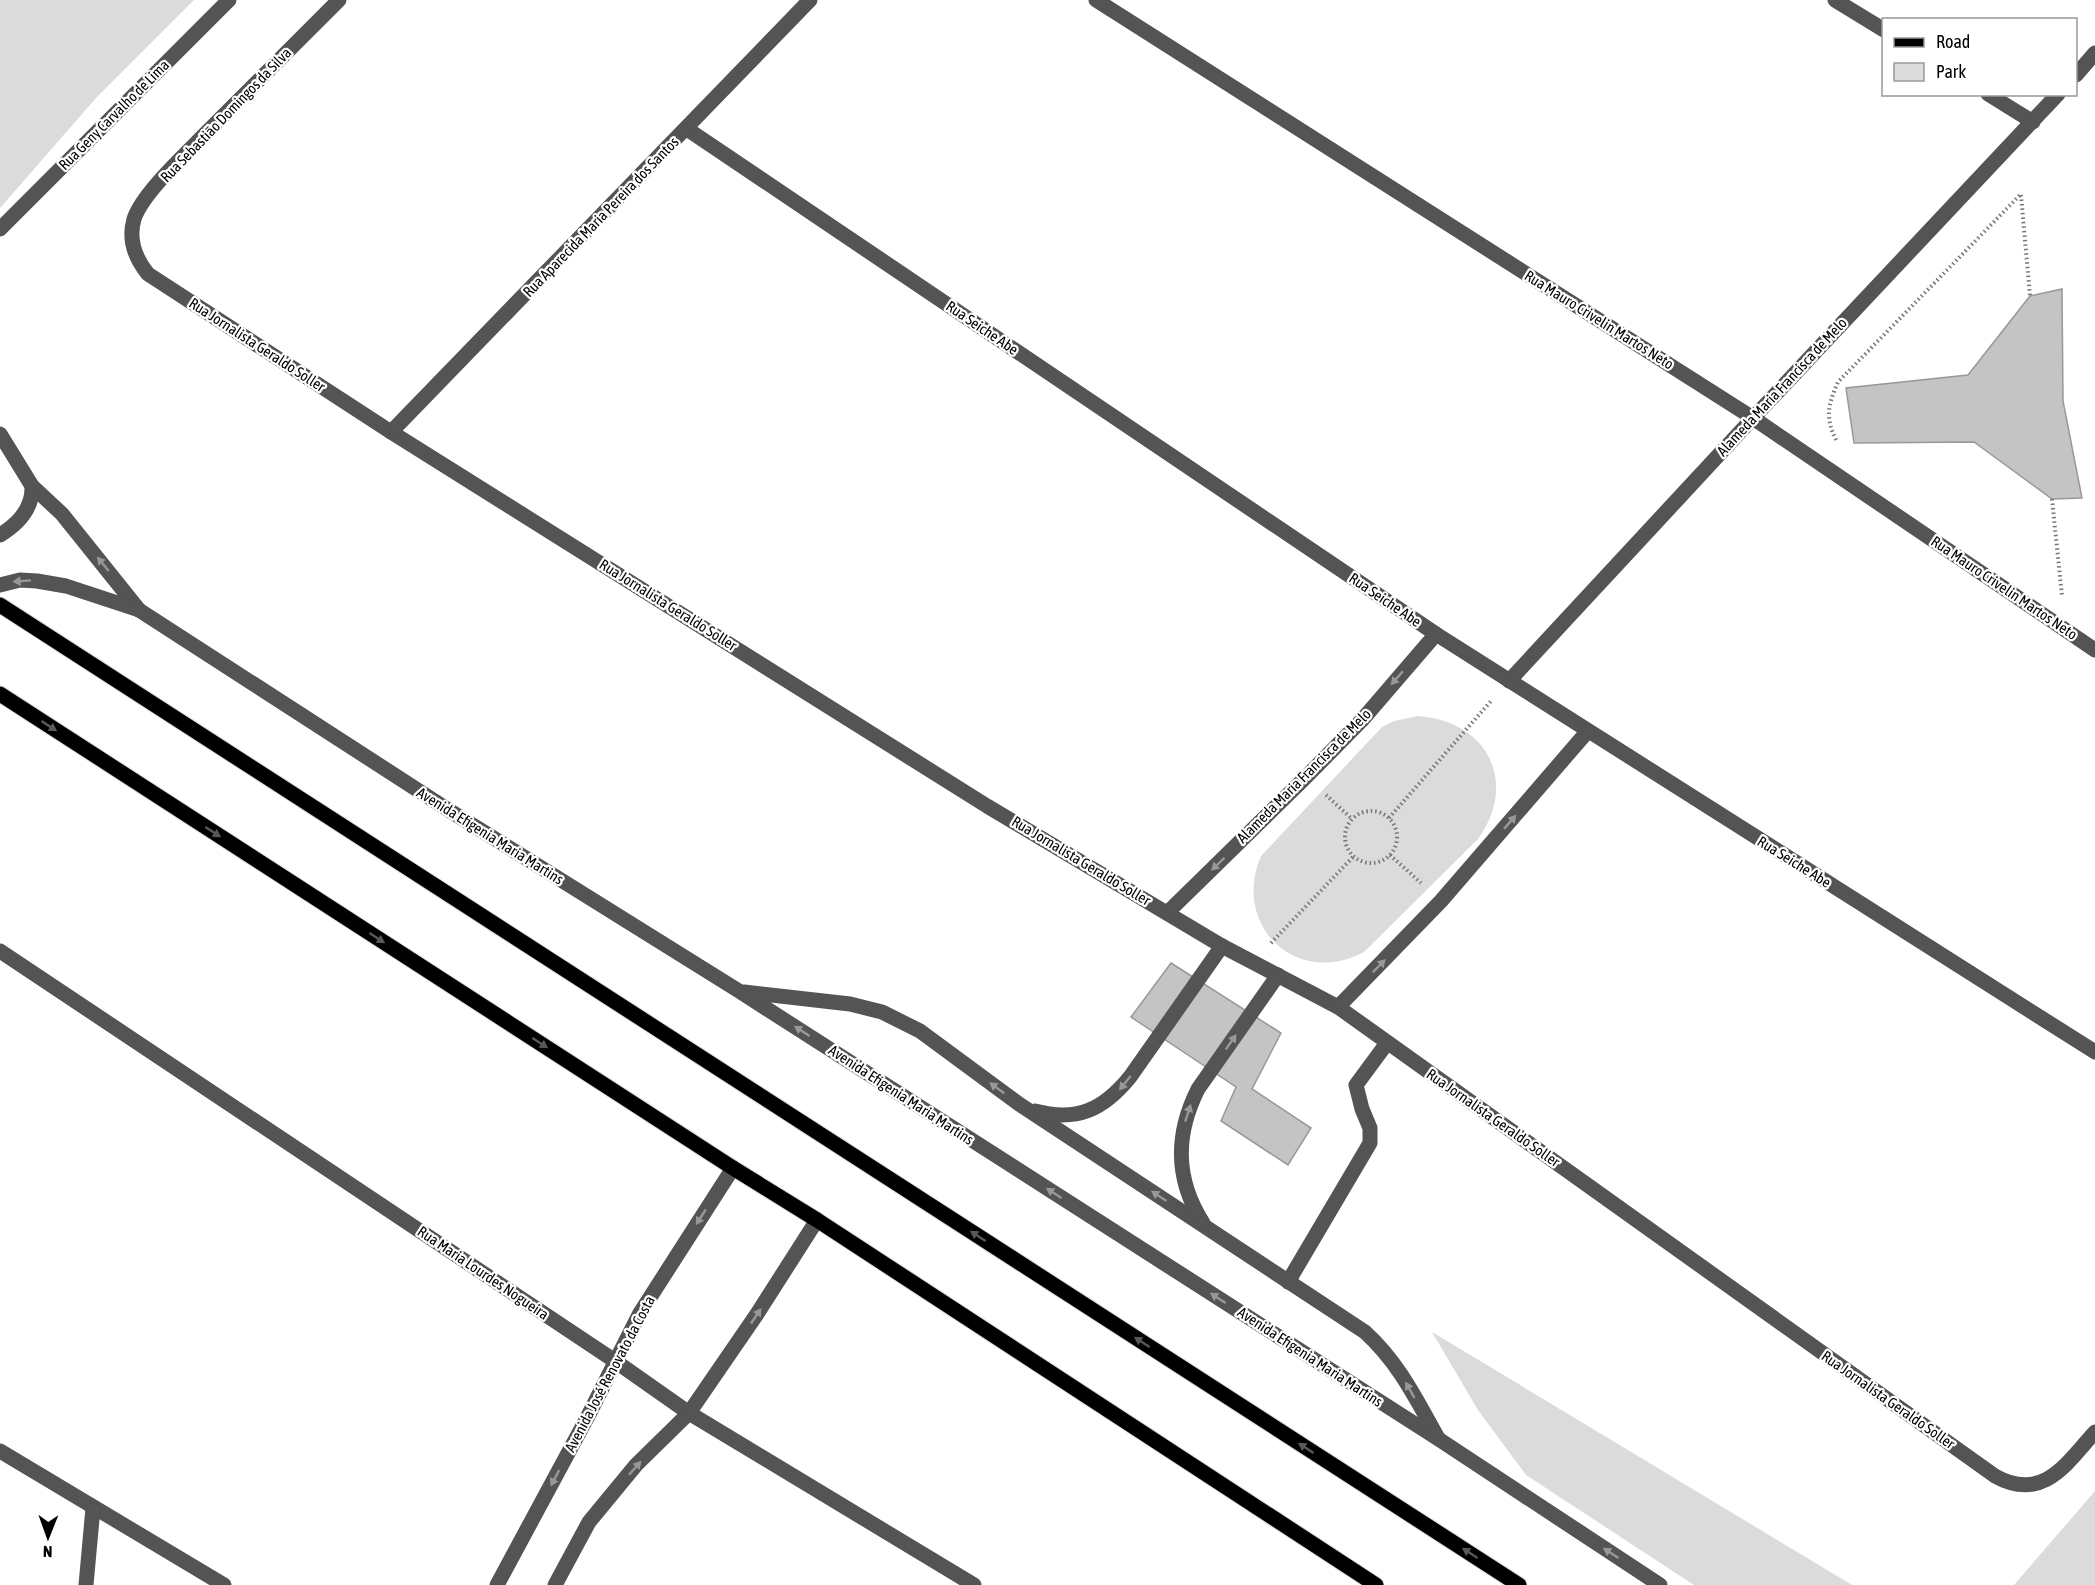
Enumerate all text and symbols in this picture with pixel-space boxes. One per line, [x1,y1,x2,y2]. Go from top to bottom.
legend [1882,18,2077,96]
text: Road [1936,31,1970,52]
street label: Rua Sebastião Domingos da Silva [157,44,294,185]
street label: Rua Geny Carvalho de Lima [55,56,172,173]
text: Park [1936,61,1966,82]
street label: Rua Aparecida Maria Pereira dos Santos [520,133,682,300]
street label: Rua Mauro Crivelin Martos Neto [1522,267,1677,373]
street label: Rua Jornalista Geraldo Soller [186,294,329,395]
street label: Rua Seiche Abe [943,297,1022,358]
street label: Alameda Maria Francisca de Melo [1713,314,1850,459]
street label: Rua Mauro Crivelin Martos Neto [1928,532,2081,643]
street label: Rua Jornalista Geraldo Soller [596,555,741,654]
one-way arrow [96,556,109,572]
street label: Rua Seiche Abe [1346,569,1425,630]
one-way arrow [12,577,31,586]
one-way arrow [1391,670,1404,685]
street label: Alameda Maria Francisca de Melo [1233,705,1374,846]
one-way arrow [41,720,57,731]
street label: Avenida Efigenia Maria Martins [414,784,567,888]
street label: Rua Jornalista Geraldo Soller [1009,812,1154,909]
one-way arrow [1503,815,1516,830]
one-way arrow [205,826,221,837]
street label: Rua Seiche Abe [1754,832,1834,891]
one-way arrow [1211,856,1225,870]
one-way arrow [369,932,385,943]
one-way arrow [1372,958,1386,973]
one-way arrow [794,1026,810,1037]
one-way arrow [1225,1034,1237,1050]
one-way arrow [532,1038,549,1049]
street label: Avenida Efigenia Maria Martins [826,1041,977,1148]
street label: Rua Jornalista Geraldo Soller [1423,1065,1564,1170]
one-way arrow [1119,1075,1132,1091]
one-way arrow [989,1082,1004,1094]
one-way arrow [1183,1104,1193,1122]
one-way arrow [1046,1188,1062,1199]
one-way arrow [1151,1190,1167,1202]
one-way arrow [696,1209,707,1225]
street label: Rua Maria Lourdes Nogueira [414,1222,552,1323]
one-way arrow [970,1231,986,1242]
street label: Avenida José Renovato da Costa [561,1293,658,1455]
one-way arrow [1210,1293,1227,1304]
street label: Avenida Efigenia Maria Martins [1235,1303,1386,1410]
one-way arrow [750,1308,761,1324]
one-way arrow [1134,1336,1150,1347]
street label: Rua Jornalista Geraldo Soller [1818,1347,1959,1452]
one-way arrow [1405,1382,1416,1398]
one-way arrow [1297,1442,1314,1453]
one-way arrow [627,1461,641,1475]
one-way arrow [550,1469,560,1487]
north arrow [18,1507,78,1567]
text: N [43,1543,53,1561]
one-way arrow [1461,1548,1478,1559]
one-way arrow [1603,1548,1619,1559]

